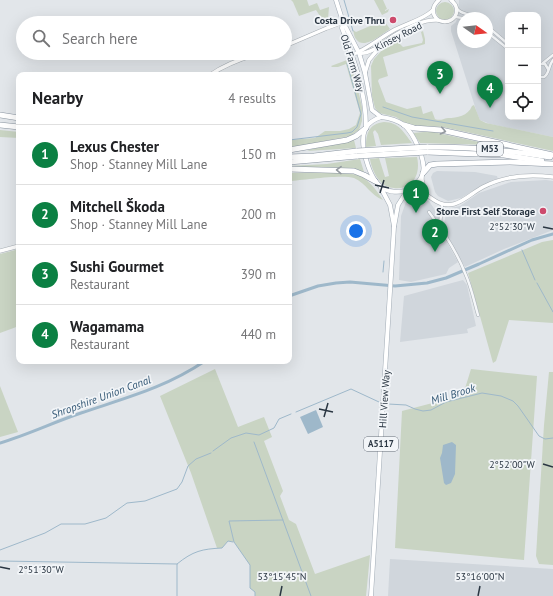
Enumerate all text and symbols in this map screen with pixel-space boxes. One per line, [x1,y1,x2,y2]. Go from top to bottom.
north arrow [457,12,493,48]
map controls [505,12,541,120]
button: + [505,12,541,48]
place label: Costa Drive Thru [315,14,385,27]
marker: Costa Drive Thru [388,15,398,25]
search box [16,16,292,60]
street label: Kinsey Road [372,19,424,54]
icon: search [30,27,52,49]
text: Search here [62,29,138,48]
street label: Old Farm Way [338,33,368,94]
button: − [505,48,541,84]
pin: 3 [427,61,453,94]
pin: 4 [477,75,503,108]
button: locate [505,84,541,120]
text: Nearby [32,87,83,109]
text: 4 results [228,90,276,107]
one-way arrow [439,126,446,134]
text: Lexus Chester [70,137,159,156]
road number: M53 [477,142,503,156]
text: 1 [41,146,49,163]
text: 150 m [241,146,276,163]
text: Shop · Stanney Mill Lane [70,156,207,173]
one-way arrow [336,166,342,174]
pin: 1 [403,180,429,213]
text: Mitchell Škoda [70,197,165,216]
place label: Store First Self Storage [436,205,535,218]
text: 2 [41,206,49,223]
text: 200 m [241,206,276,223]
marker: Store First Self Storage [538,206,548,216]
text: Shop · Stanney Mill Lane [70,216,207,233]
pin: 2 [422,219,448,252]
text: 2°52'30"W [489,220,536,233]
your location [346,221,366,241]
text: Sushi Gourmet [70,257,164,276]
text: 3 [41,266,49,283]
text: 390 m [241,266,276,283]
text: Restaurant [70,276,129,293]
text: Wagamama [70,317,144,336]
text: 4 [41,326,49,343]
text: 440 m [241,326,276,343]
text: Restaurant [70,336,129,353]
street label: Hill View Way [376,369,393,428]
water label: Shropshire Union Canal [49,372,153,422]
water label: Mill Brook [429,380,478,407]
road number: A5117 [364,437,398,451]
text: 2°52'00"W [489,458,536,471]
text: 2°51'30"W [18,563,65,576]
text: 53°15'45"N [257,570,307,583]
text: 53°16'00"N [455,570,505,583]

